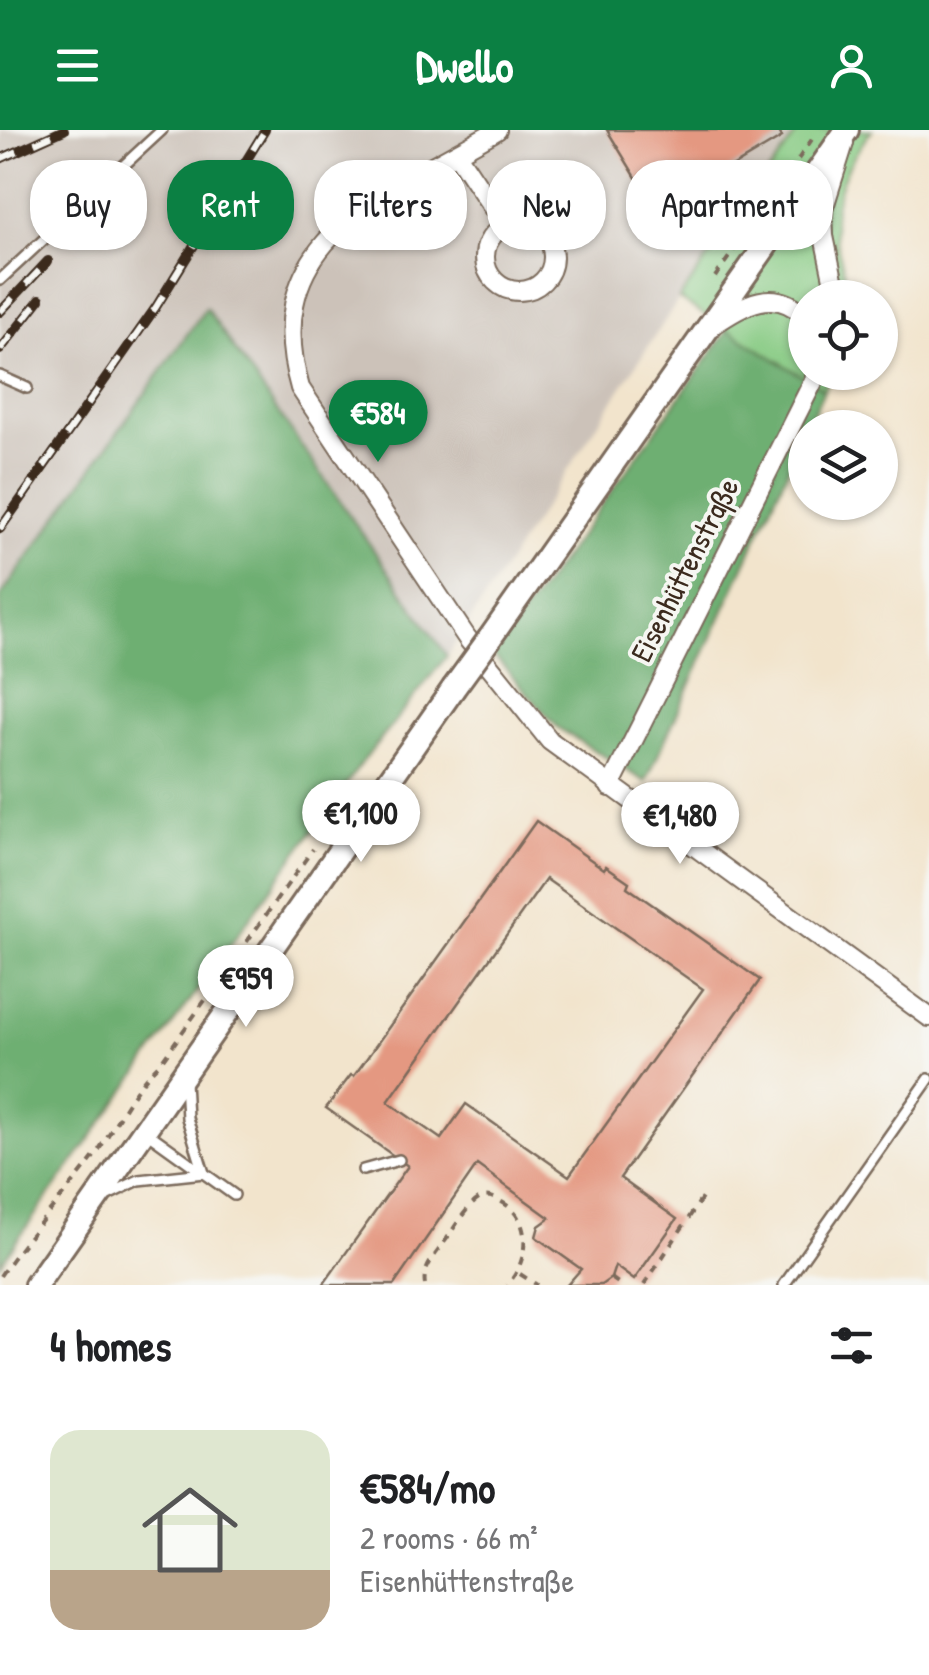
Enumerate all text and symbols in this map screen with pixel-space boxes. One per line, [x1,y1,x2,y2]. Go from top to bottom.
text: Dwello [416,35,513,96]
icon: menu [50,38,105,93]
icon: person [824,38,879,93]
chip: Buy [30,160,147,250]
chip: Rent [167,160,294,250]
chip: Filters [314,160,467,250]
chip: New [487,160,606,250]
chip: Apartment [626,160,833,250]
map controls [788,280,898,520]
button: locate [788,280,898,390]
pin: €584 [319,380,437,465]
text: €584 [351,391,405,434]
button: layers [788,410,898,520]
street label: Eisenhüttenstraße [621,471,748,668]
pin: €1,100 [280,780,442,865]
pin: €1,480 [599,782,761,867]
text: €1,100 [324,791,398,834]
text: €1,480 [643,793,717,836]
pin: €959 [187,945,305,1030]
text: €959 [220,956,272,999]
text: 4 homes [50,1317,171,1374]
icon: filters [824,1318,879,1373]
text: €584/mo [360,1459,495,1516]
icon: home [130,1470,250,1590]
text: 2 rooms · 66 m² [360,1516,538,1559]
text: Eisenhüttenstraße [360,1559,574,1602]

